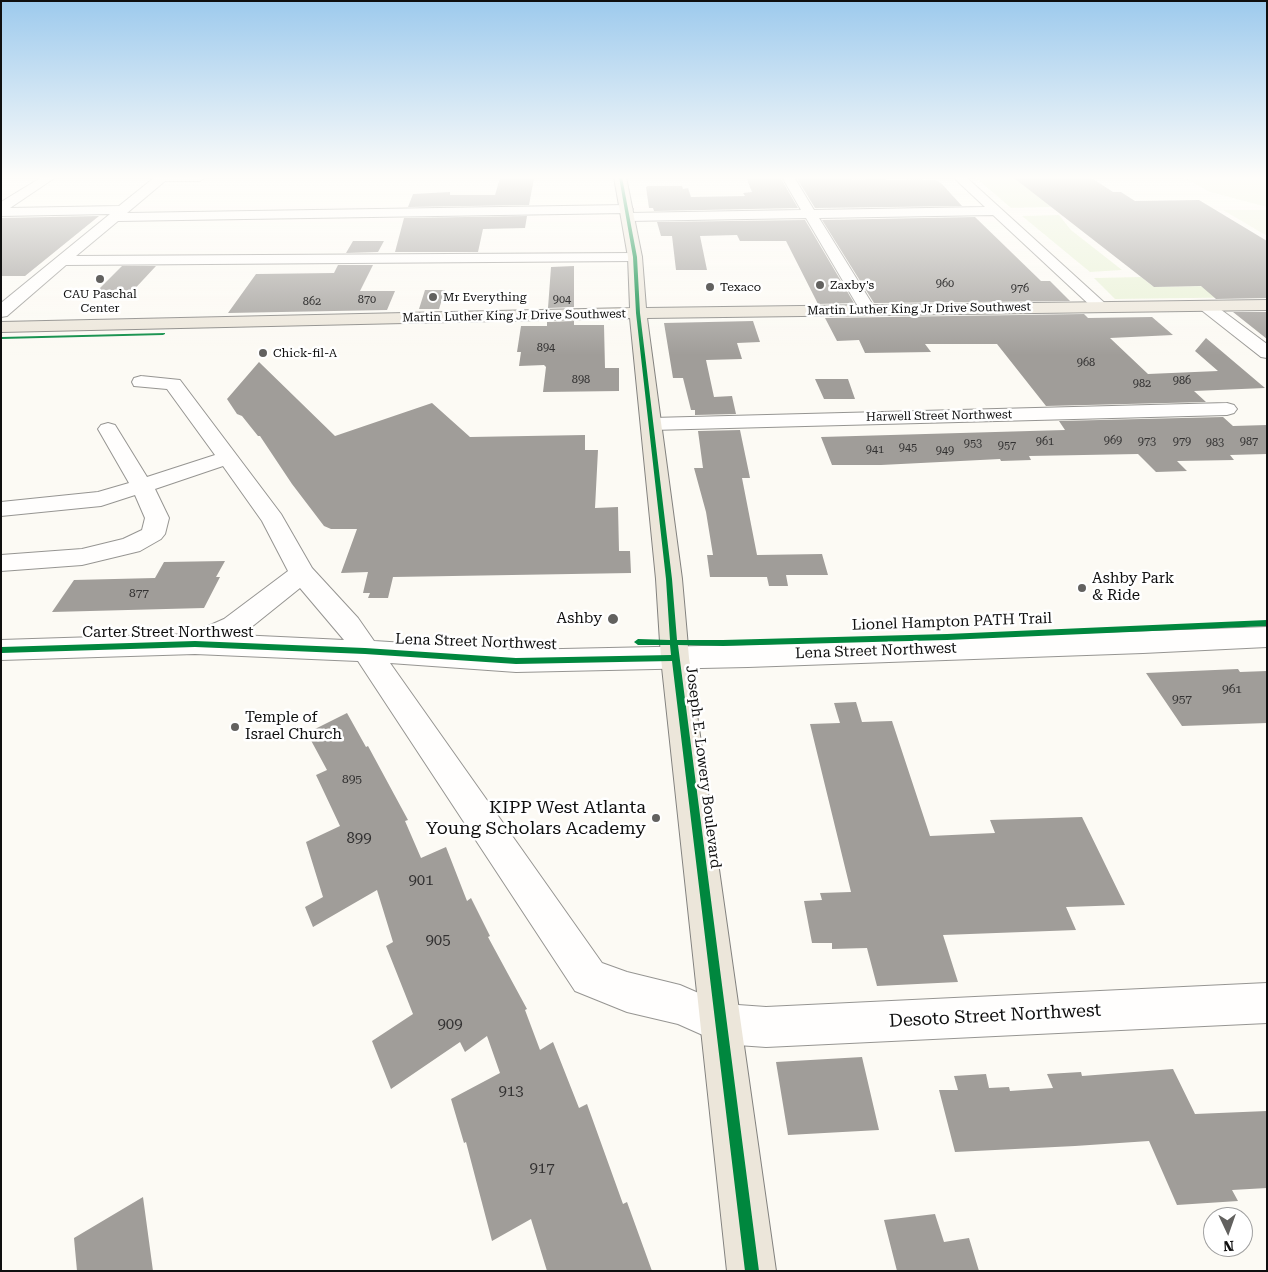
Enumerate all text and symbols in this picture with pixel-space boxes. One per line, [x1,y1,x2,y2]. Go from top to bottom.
marker: CAU Paschal Center [94,273,106,285]
house number: 960 [936,277,954,291]
place label: Zaxby's [830,278,874,292]
marker: Zaxby's [814,279,826,291]
place label: Texaco [720,280,761,294]
marker: Texaco [704,281,716,293]
house number: 976 [1011,282,1029,296]
place label: CAU Paschal Center [63,287,137,315]
place label: Mr Everything [443,290,527,304]
marker: Mr Everything [427,291,439,303]
house number: 870 [358,293,376,307]
house number: 904 [553,293,571,307]
house number: 862 [303,295,321,309]
street label: Martin Luther King Jr Drive Southwest [807,300,1031,318]
street label: Martin Luther King Jr Drive Southwest [402,307,626,325]
house number: 894 [537,341,555,355]
place label: Chick-fil-A [273,346,337,360]
marker: Chick-fil-A [257,347,269,359]
house number: 968 [1077,356,1095,370]
house number: 898 [572,373,590,387]
house number: 986 [1173,374,1191,388]
house number: 982 [1133,377,1151,391]
street label: Harwell Street Northwest [866,408,1012,424]
house number: 969 [1104,434,1122,448]
house number: 961 [1036,435,1054,449]
house number: 973 [1138,435,1156,449]
house number: 979 [1173,435,1191,449]
house number: 987 [1240,435,1258,449]
house number: 983 [1206,436,1224,450]
house number: 953 [964,437,982,451]
house number: 957 [998,439,1016,453]
house number: 945 [899,441,917,455]
house number: 941 [866,443,884,457]
house number: 949 [936,444,954,458]
place label: Ashby Park & Ride [1092,570,1174,605]
marker: Ashby Park & Ride [1076,582,1088,594]
house number: 877 [129,586,149,600]
place label: Ashby [557,610,602,628]
street label: Lionel Hampton PATH Trail [852,610,1052,634]
marker: Ashby [606,612,620,626]
street label: Carter Street Northwest [82,624,254,642]
street label: Lena Street Northwest [395,630,557,654]
street label: Lena Street Northwest [795,639,957,663]
street label: Joseph E. Lowery Boulevard [682,664,724,870]
house number: 961 [1222,682,1242,696]
house number: 957 [1172,692,1192,706]
place label: Temple of Israel Church [245,709,342,744]
marker: Temple of Israel Church [229,721,241,733]
house number: 895 [342,772,362,786]
place label: KIPP West Atlanta Young Scholars Academy [426,797,646,840]
marker: KIPP West Atlanta Young Scholars Academy [650,812,662,824]
house number: 899 [346,830,372,848]
house number: 901 [408,872,434,890]
house number: 905 [425,932,451,950]
street label: Desoto Street Northwest [888,1000,1102,1032]
house number: 909 [437,1016,463,1034]
house number: 913 [498,1083,524,1101]
house number: 917 [529,1160,555,1178]
north arrow [1203,1207,1253,1257]
text: N [1223,1238,1235,1254]

